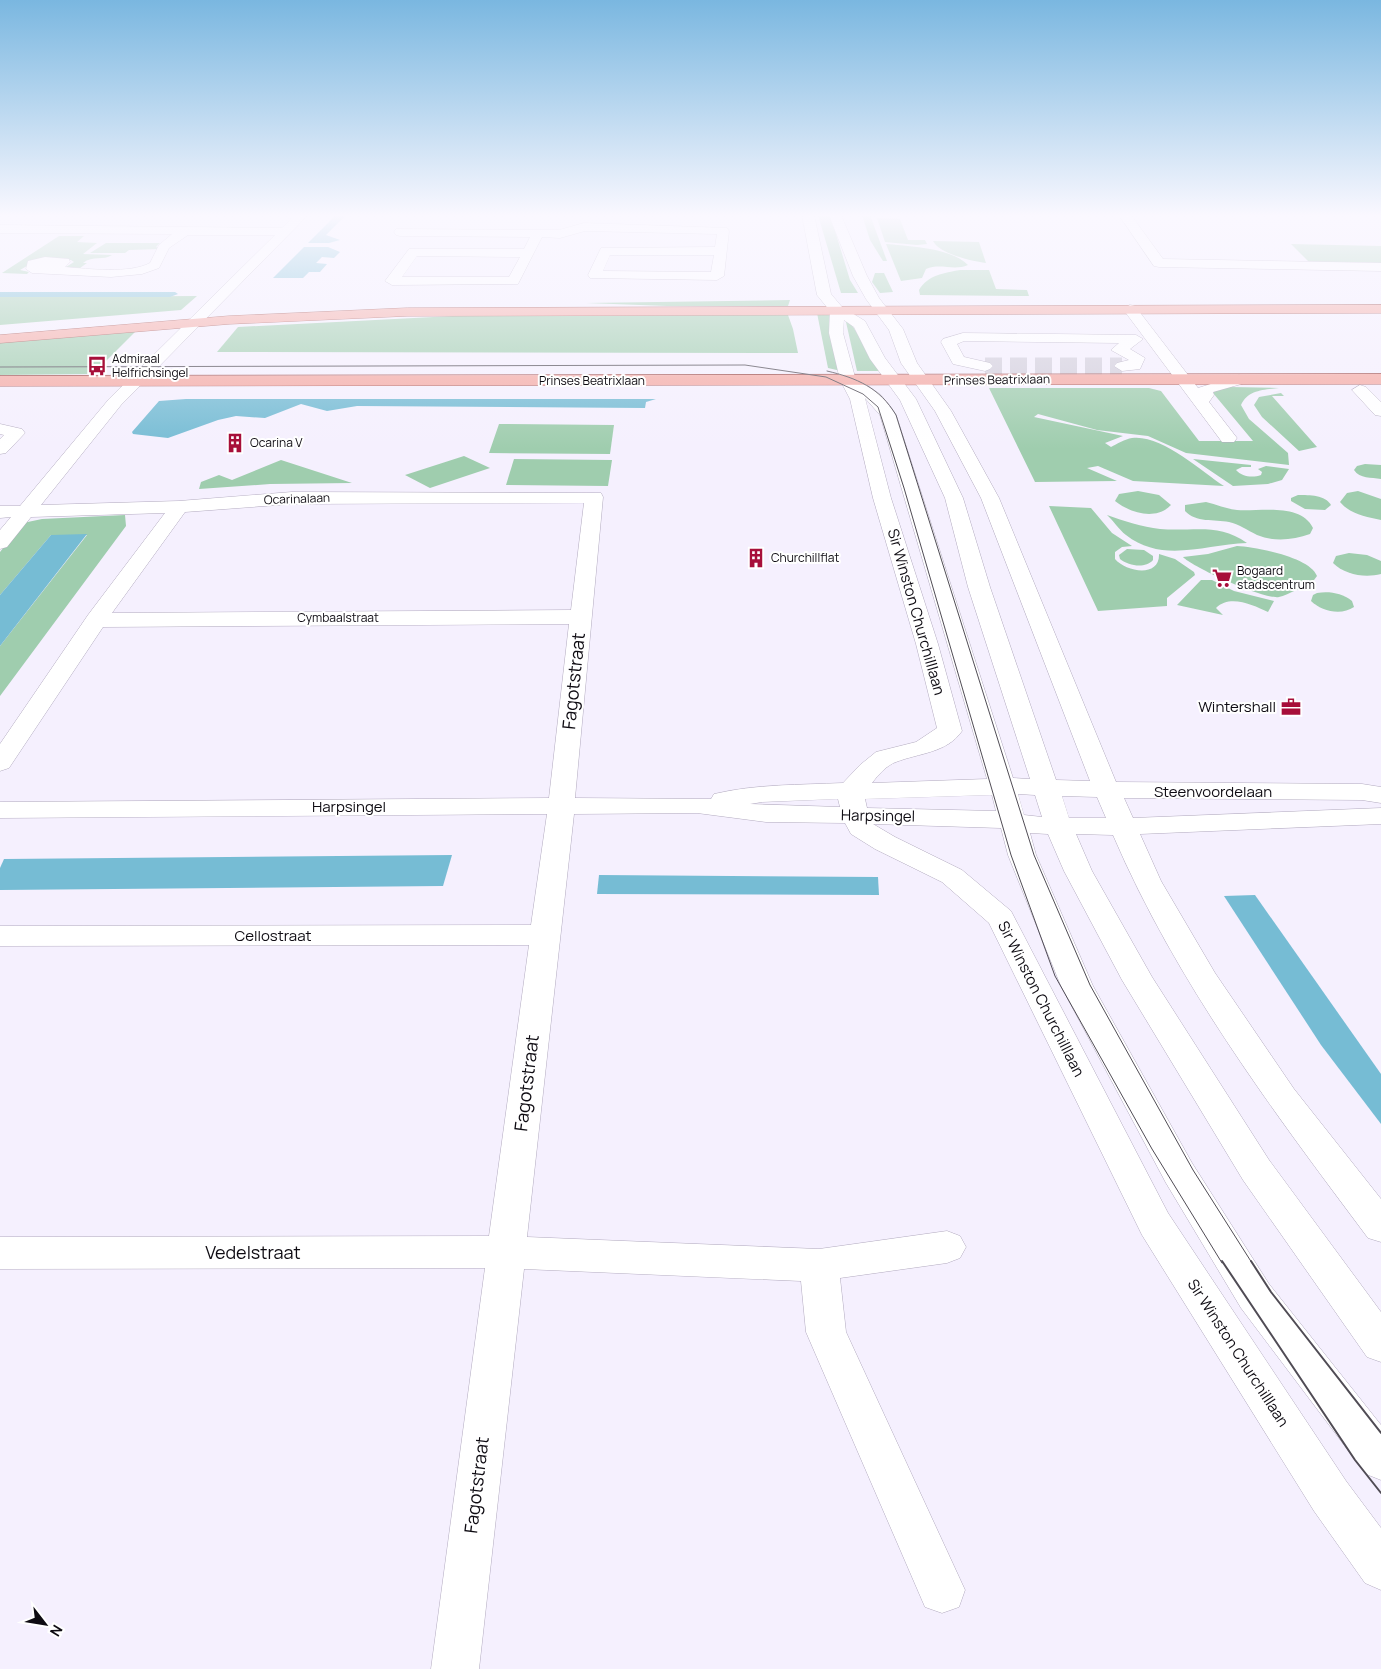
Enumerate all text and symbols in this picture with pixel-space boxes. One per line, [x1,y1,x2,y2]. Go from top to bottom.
place label: Admiraal Helfrichsingel [112,350,188,381]
bus stop icon: Admiraal Helfrichsingel [86,355,108,377]
street label: Prinses Beatrixlaan [944,370,1050,389]
street label: Prinses Beatrixlaan [539,372,645,389]
building icon: Ocarina V [224,432,246,454]
place label: Ocarina V [250,434,303,451]
street label: Ocarinalaan [264,489,330,508]
street label: Sir Winston Churchilllaan [883,526,950,698]
building icon: Churchillflat [745,547,767,569]
place label: Churchillflat [771,549,839,566]
place label: Bogaard stadscentrum [1237,562,1315,593]
supermarket icon: Bogaard stadscentrum [1211,567,1233,589]
street label: Cymbaalstraat [297,609,379,626]
street label: Fagotstraat [556,631,590,730]
place label: Wintershall [1198,696,1276,717]
office icon: Wintershall [1280,696,1302,718]
street label: Steenvoordelaan [1154,781,1272,802]
street label: Harpsingel [312,796,386,817]
street label: Harpsingel [841,804,915,827]
street label: Sir Winston Churchilllaan [993,917,1090,1080]
street label: Cellostraat [235,925,311,946]
street label: Fagotstraat [508,1033,544,1133]
street label: Vedelstraat [205,1240,301,1264]
street label: Sir Winston Churchilllaan [1183,1275,1294,1431]
street label: Fagotstraat [458,1435,494,1535]
north arrow [20,1599,70,1649]
text: N [46,1622,67,1640]

